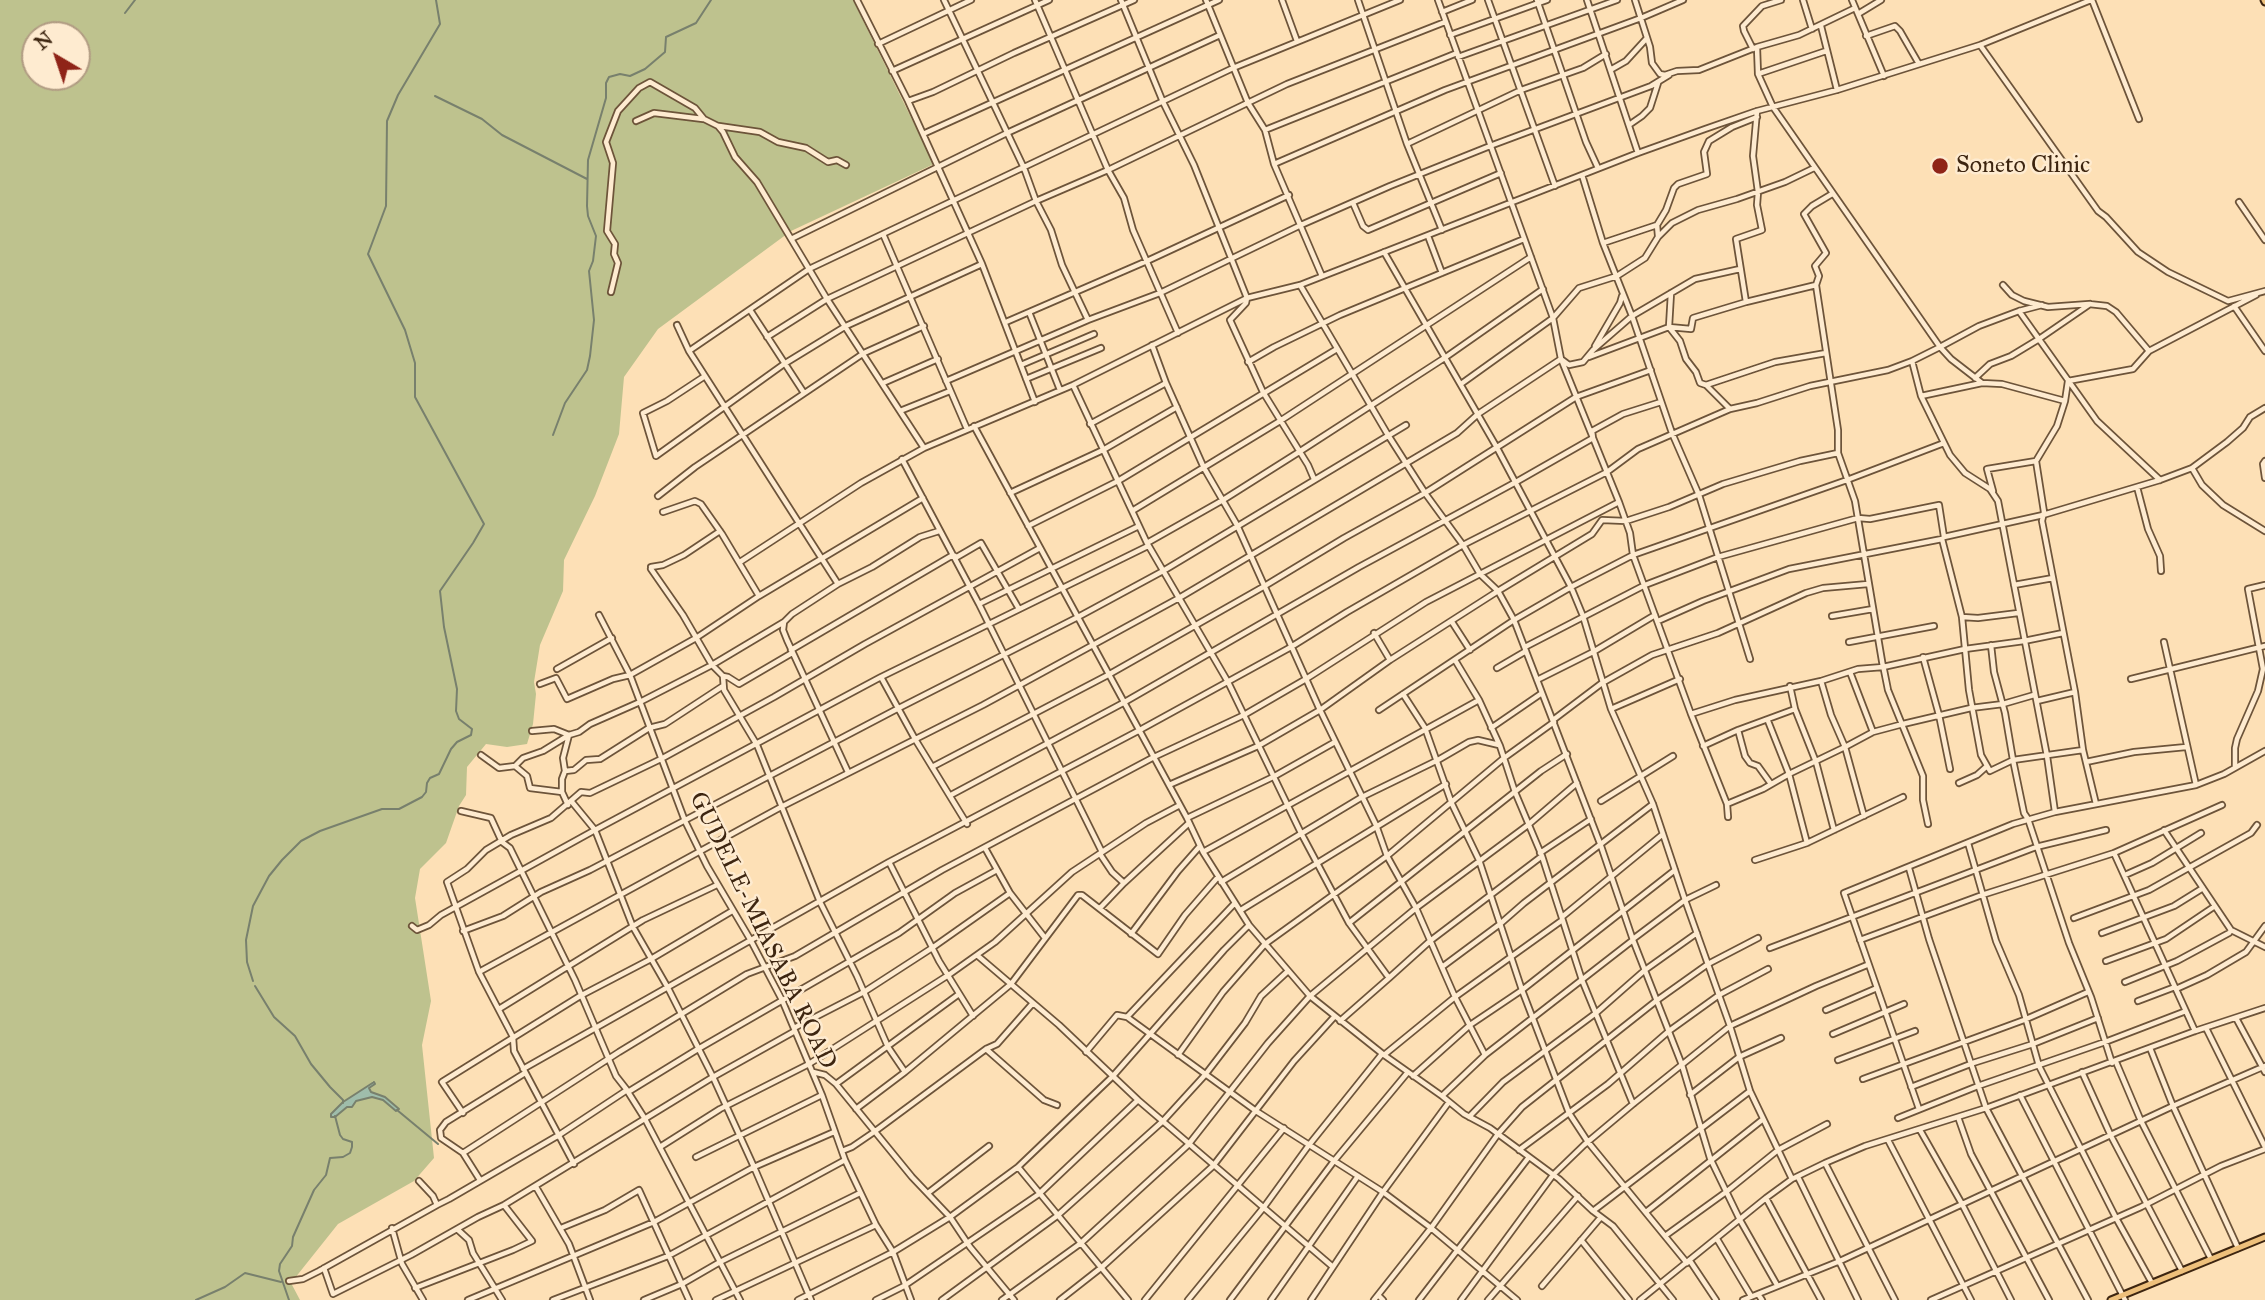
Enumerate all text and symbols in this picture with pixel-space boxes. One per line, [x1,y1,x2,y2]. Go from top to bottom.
north arrow [21,21,91,91]
text: N [30,27,57,55]
place label: Soneto Clinic [1956,152,2090,180]
marker: Soneto Clinic [1930,156,1950,176]
street label: GUDELE-MIASABA ROAD [682,788,842,1074]

